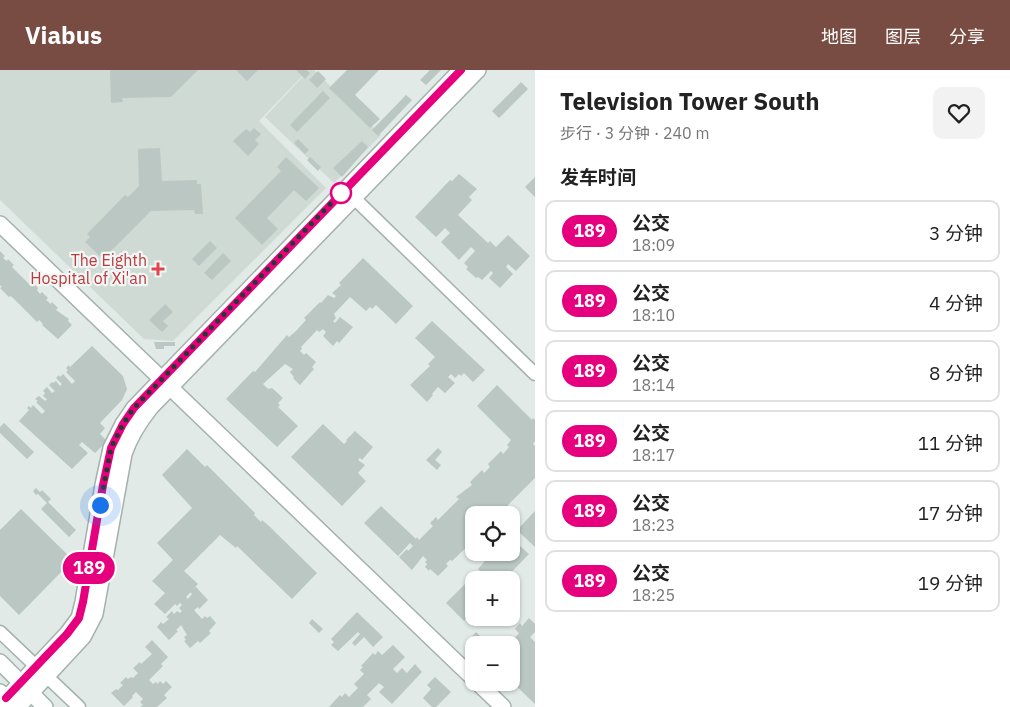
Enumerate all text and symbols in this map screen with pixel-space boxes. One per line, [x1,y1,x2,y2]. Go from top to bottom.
text: Viabus [25,19,102,51]
text: 地图 [821,25,857,48]
text: 图层 [885,25,921,48]
text: 分享 [949,25,985,48]
text: Television Tower South [560,85,820,117]
button: heart [933,87,985,139]
text: 步行 · 3 分钟 · 240 m [560,123,709,143]
text: 发车时间 [560,165,636,189]
unlabelled marker [330,182,352,204]
text: 公交 [632,211,670,235]
text: 189 [573,219,606,242]
text: 3 分钟 [929,221,983,245]
text: 18:09 [632,235,675,255]
place label: The Eighth Hospital of Xi'an [30,250,147,288]
marker: The Eighth Hospital of Xi'an [151,262,165,276]
text: 公交 [632,281,670,305]
text: 189 [573,289,606,312]
text: 4 分钟 [929,291,983,315]
text: 18:10 [632,305,675,325]
text: 公交 [632,351,670,375]
text: 189 [573,359,606,382]
text: 8 分钟 [929,361,983,385]
text: 18:14 [632,375,675,395]
text: 公交 [632,421,670,445]
text: 189 [573,429,606,452]
text: 11 分钟 [918,431,983,455]
text: 18:17 [632,445,675,465]
text: 公交 [632,491,670,515]
your location [88,493,113,518]
text: 189 [573,499,606,522]
text: 17 分钟 [918,501,983,525]
map controls [465,506,520,691]
button: locate [465,506,520,561]
text: 18:23 [632,515,675,535]
line badge: 189 [60,552,118,584]
text: 189 [73,556,105,579]
text: 公交 [632,561,670,585]
text: 189 [573,569,606,592]
button: + [465,571,520,626]
text: 19 分钟 [918,571,983,595]
text: 18:25 [632,585,675,605]
button: − [465,636,520,691]

